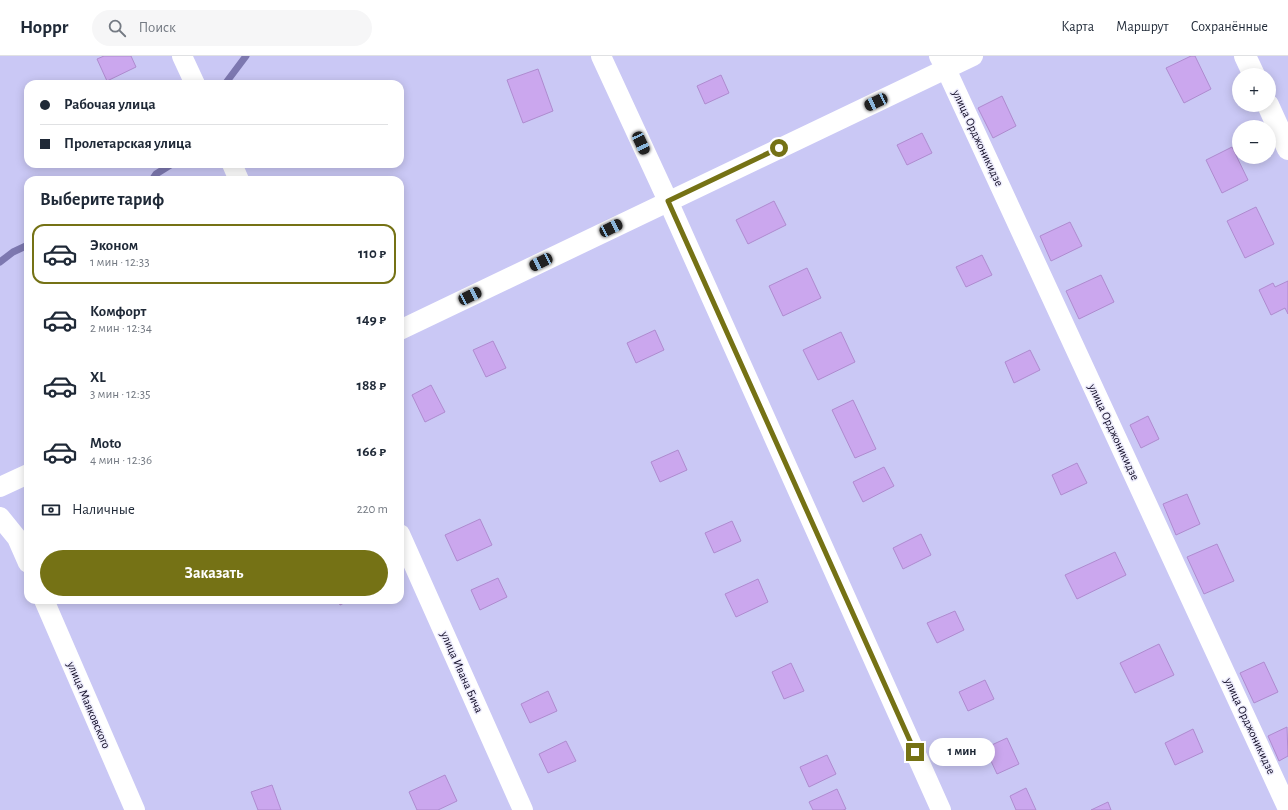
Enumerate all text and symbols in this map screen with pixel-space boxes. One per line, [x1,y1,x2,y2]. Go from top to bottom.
search box [92,10,372,46]
icon: search [106,17,128,39]
text: Hoppr [20,18,68,37]
text: Поиск [138,20,176,35]
text: Карта [1061,20,1094,34]
text: Маршрут [1116,20,1169,34]
text: Сохранённые [1191,20,1268,34]
map controls [1232,68,1276,164]
button: + [1232,68,1276,112]
street label: улица Орджоникидзе [949,87,1006,188]
car [863,91,889,113]
text: Рабочая улица [64,97,156,112]
button: − [1232,120,1276,164]
car [630,130,652,156]
text: Пролетарская улица [64,136,192,151]
route start [770,139,788,157]
text: Выберите тариф [40,191,164,209]
car [598,217,624,239]
icon: car [42,236,78,272]
text: Эконом [90,238,138,253]
text: 110 ₽ [358,246,386,261]
car [528,251,554,273]
text: 1 мин · 12:33 [90,256,150,269]
car [457,285,483,307]
icon: car [42,302,78,338]
text: Комфорт [90,304,146,319]
text: 149 ₽ [357,312,386,327]
text: 2 мин · 12:34 [90,322,152,335]
icon: car [42,368,78,404]
text: XL [90,370,106,385]
text: 188 ₽ [357,378,386,393]
street label: улица Орджоникидзе [1085,381,1142,482]
text: 3 мин · 12:35 [90,388,151,401]
icon: car [42,434,78,470]
text: Moto [90,436,122,451]
text: 166 ₽ [357,444,386,459]
text: 4 мин · 12:36 [90,454,152,467]
icon: cash [40,499,62,521]
text: Наличные [72,502,135,517]
text: 220 m [357,503,388,516]
button: Заказать [40,550,388,596]
street label: улица Ивана Бича [437,628,486,715]
street label: улица Маяковского [64,659,113,751]
street label: улица Орджоникидзе [1221,675,1278,776]
callout: 1 мин [929,738,995,766]
route end [906,743,924,761]
text: 1 мин [948,745,977,758]

